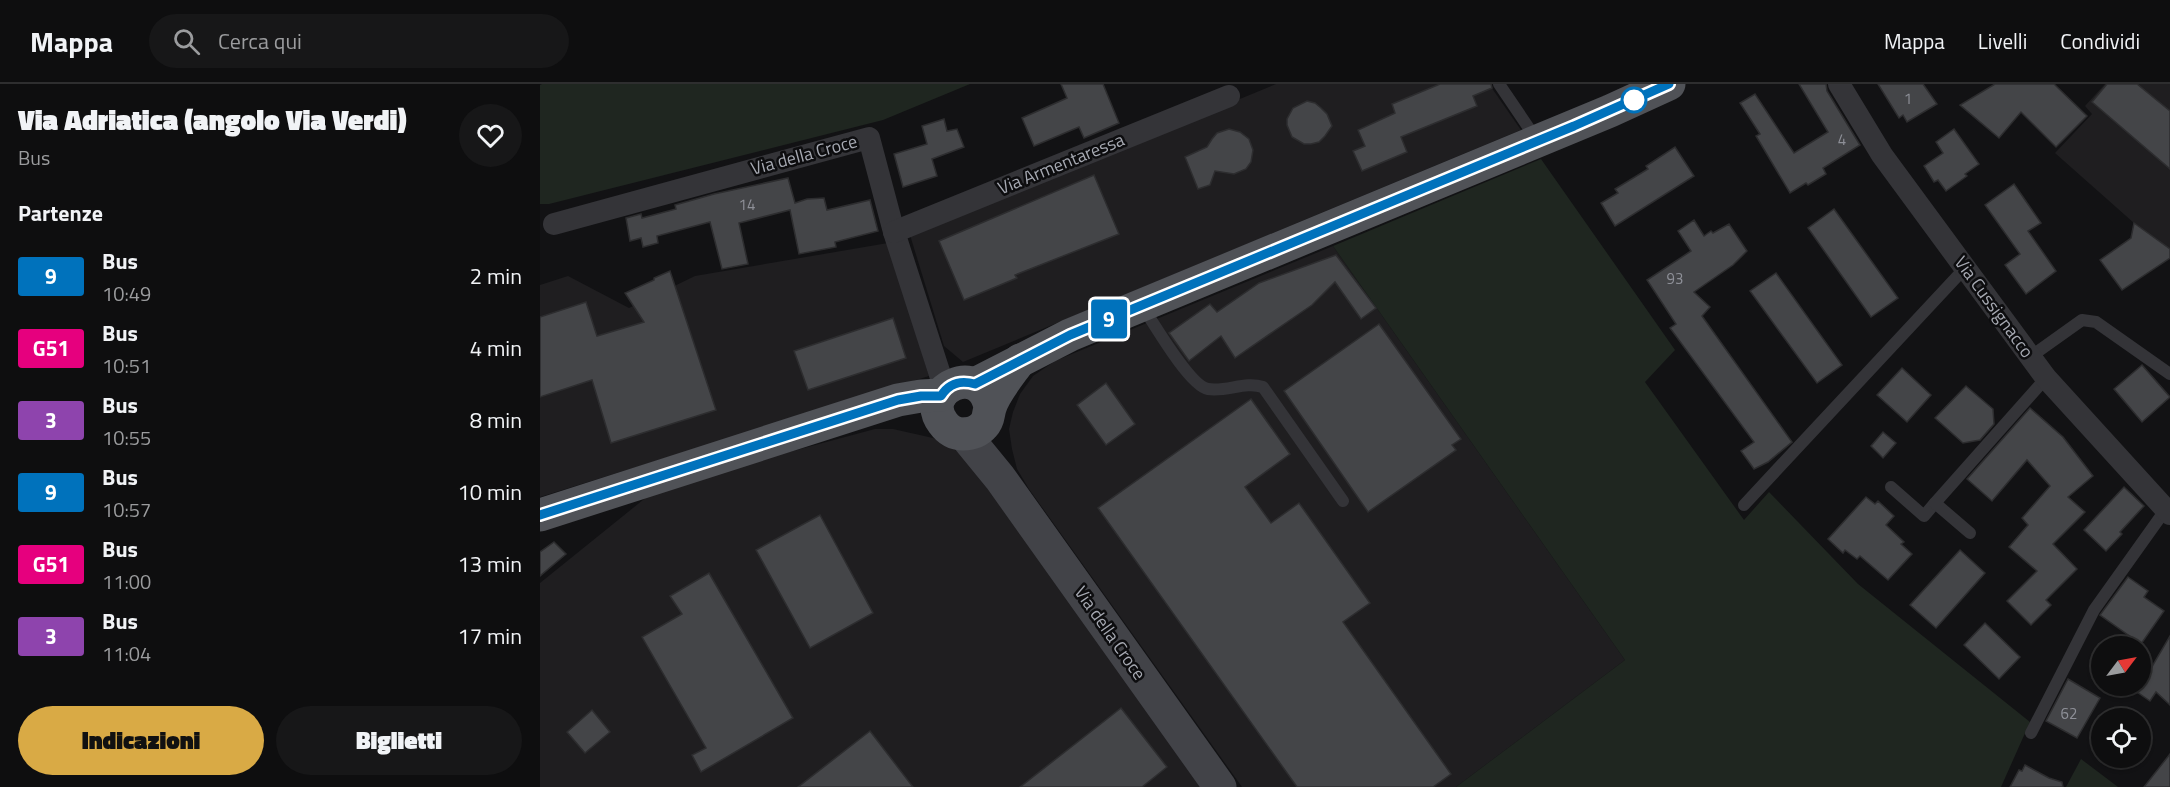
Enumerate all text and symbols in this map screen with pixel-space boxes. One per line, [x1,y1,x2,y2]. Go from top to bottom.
search box [149,14,569,68]
text: Mappa [30,20,113,63]
text: Cerca qui [218,24,302,58]
icon: search [170,25,203,58]
text: Mappa [1884,25,1945,57]
text: Livelli [1978,25,2027,57]
text: Condividi [2060,25,2140,57]
unlabelled marker [1621,87,1647,113]
house number: 1 [1904,87,1912,110]
text: Via Adriatica (angolo Via Verdi) [18,98,407,141]
button: heart [459,104,522,167]
street label: Via Armentaressa [993,126,1128,201]
street label: Via della Croce [748,127,860,182]
house number: 4 [1838,128,1846,151]
text: Bus [18,142,50,173]
house number: 14 [739,193,755,216]
text: Partenze [18,196,103,230]
text: Bus [102,244,138,278]
street label: Via Cussignacco [1948,250,2041,363]
text: 2 min [470,259,522,293]
text: 9 [45,260,57,292]
house number: 93 [1667,267,1683,290]
text: 10:49 [102,278,151,309]
line badge: 9 [1090,300,1128,338]
text: 9 [1103,303,1115,335]
text: Bus [102,316,138,350]
text: 4 min [470,331,522,365]
text: G51 [33,332,69,364]
text: 10:51 [102,350,151,381]
text: Bus [102,388,138,422]
text: 8 min [470,403,522,437]
text: 3 [45,404,57,436]
text: 10:55 [102,422,151,453]
text: Bus [102,460,138,494]
text: 10 min [457,475,522,509]
text: 9 [45,476,57,508]
text: 10:57 [102,494,151,525]
text: Bus [102,532,138,566]
text: 13 min [457,547,522,581]
text: G51 [33,548,69,580]
text: 11:00 [102,566,151,597]
street label: Via della Croce [1068,580,1153,685]
text: Bus [102,604,138,638]
text: 17 min [457,619,522,653]
text: 3 [45,620,57,652]
north arrow [2091,636,2151,696]
map controls [2091,636,2151,768]
text: 11:04 [102,638,151,669]
house number: 62 [2061,702,2077,725]
button: Indicazioni [18,706,264,775]
button: Biglietti [276,706,522,775]
button: locate [2091,708,2151,768]

